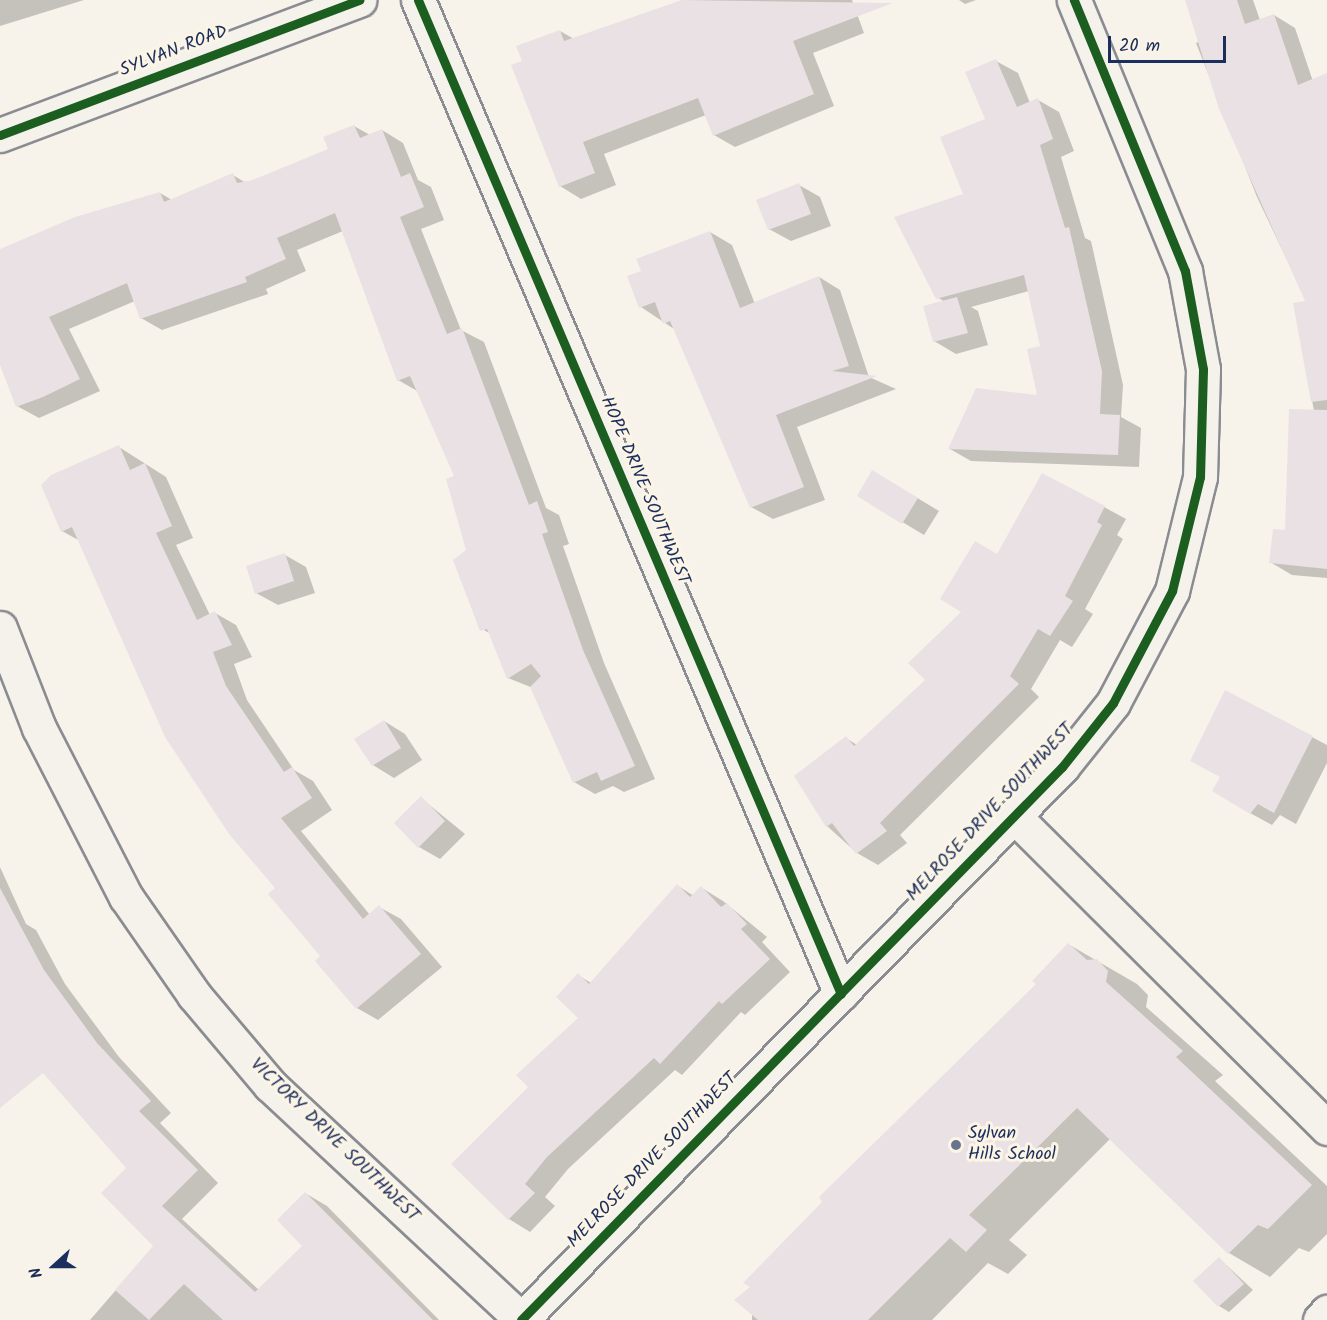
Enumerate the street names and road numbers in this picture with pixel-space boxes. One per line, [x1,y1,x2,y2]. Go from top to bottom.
street label: SYLVAN ROAD [117,22,231,82]
street label: HOPE DRIVE SOUTHWEST [595,394,693,588]
street label: MELROSE DRIVE SOUTHWEST [903,720,1079,906]
street label: VICTORY DRIVE SOUTHWEST [245,1055,423,1227]
street label: MELROSE DRIVE SOUTHWEST [564,1069,742,1253]

